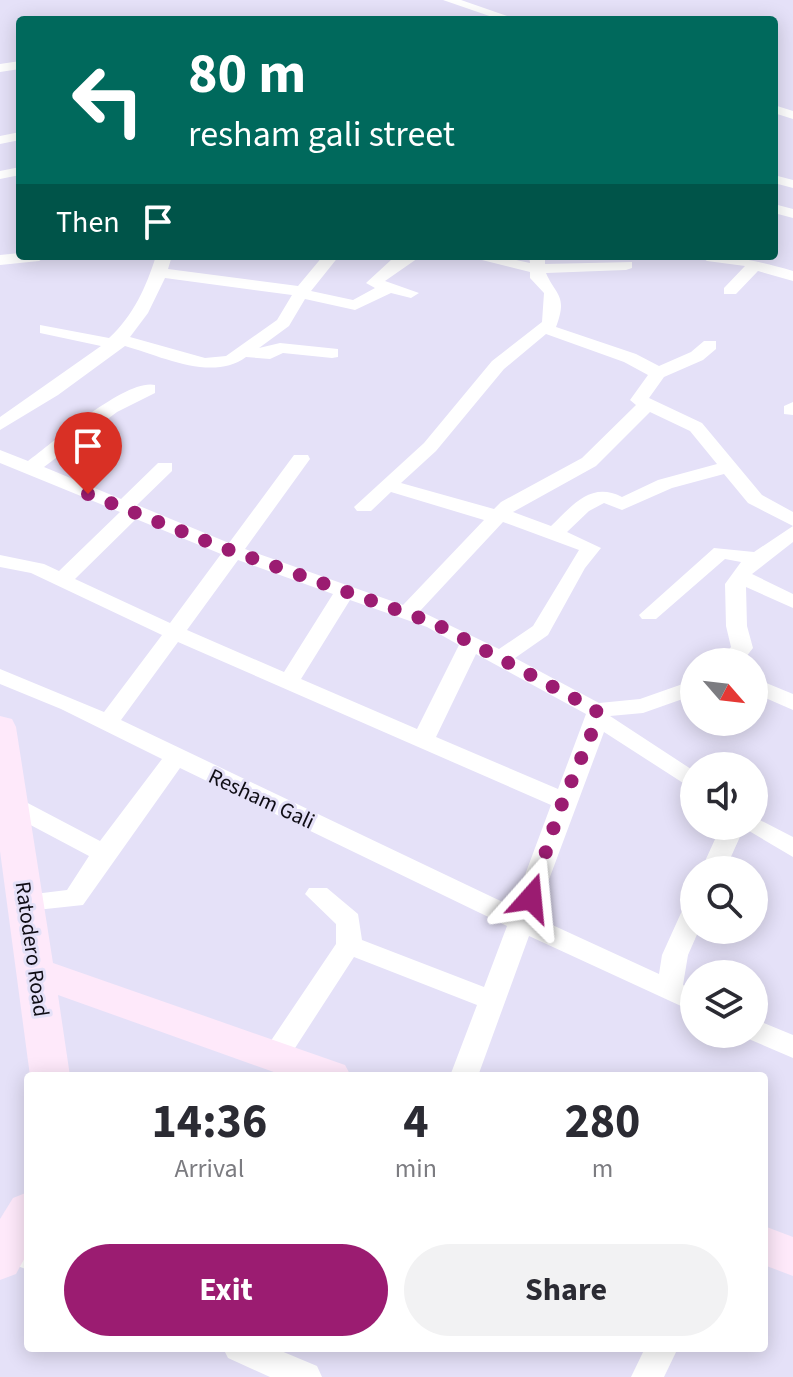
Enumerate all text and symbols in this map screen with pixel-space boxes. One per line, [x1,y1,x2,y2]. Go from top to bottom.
text: 80 m [188,35,306,114]
icon: left [56,48,160,152]
text: resham gali street [188,109,455,160]
icon: arrive [136,200,180,244]
text: Then [56,201,120,244]
pin [54,412,122,494]
icon: arrive [66,424,110,468]
north arrow [680,648,768,736]
map controls [680,648,768,1048]
button: sound [680,752,768,840]
street label: Resham Gali [203,760,320,837]
position arrow [489,856,573,940]
button: search [680,856,768,944]
street label: Ratodero Road [7,879,57,1019]
button: layers [680,960,768,1048]
text: 14:36 [151,1088,267,1156]
text: 4 [403,1088,429,1156]
text: 280 [564,1088,640,1156]
text: Arrival [174,1150,244,1187]
text: min [395,1150,437,1187]
text: m [592,1150,613,1187]
button: Exit [64,1244,388,1336]
button: Share [404,1244,728,1336]

